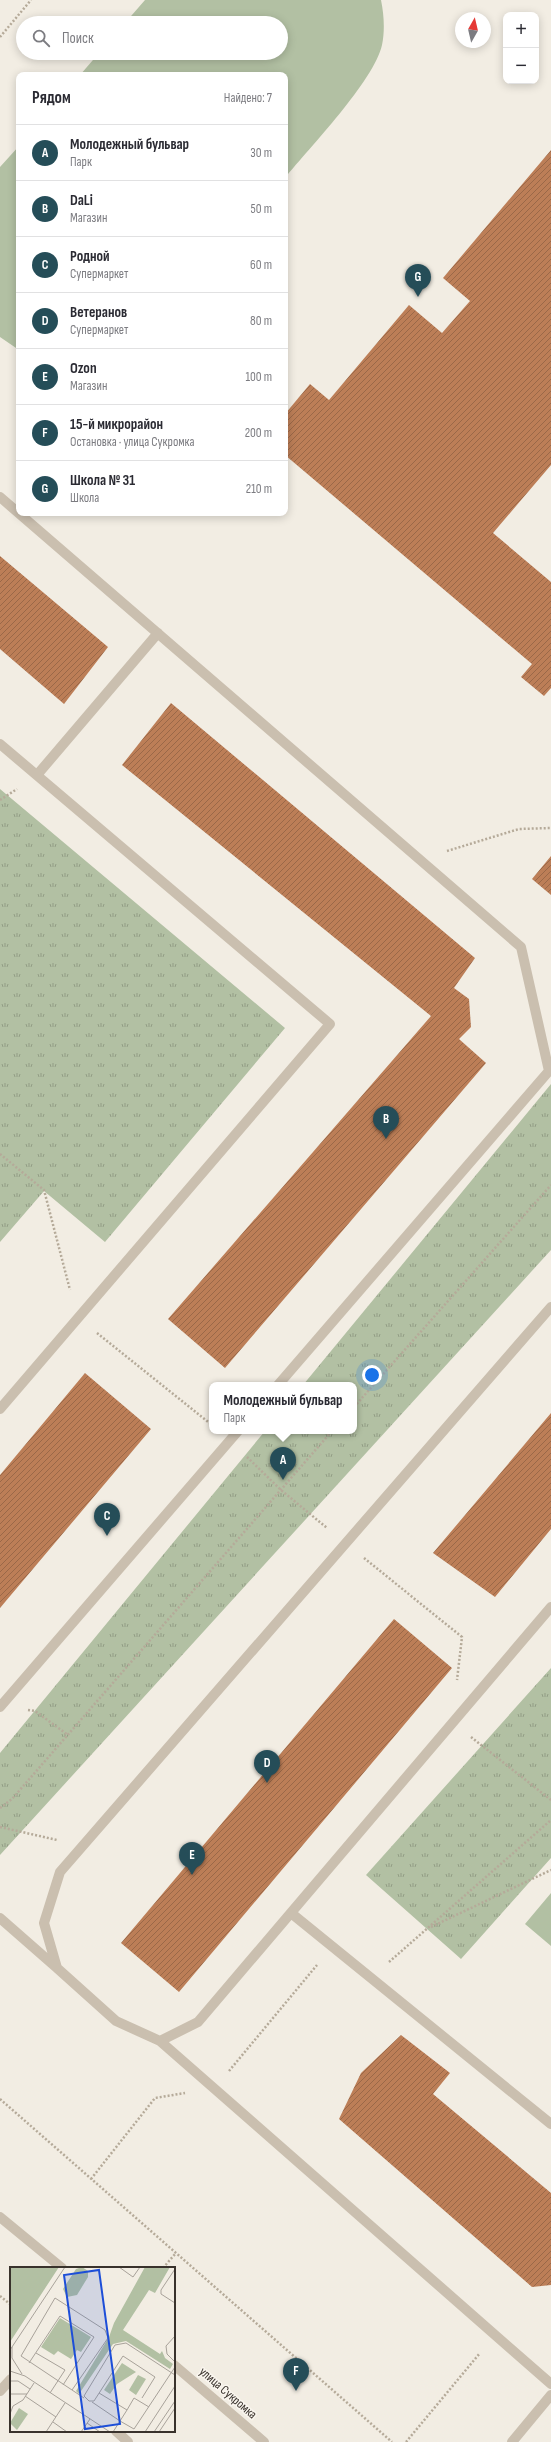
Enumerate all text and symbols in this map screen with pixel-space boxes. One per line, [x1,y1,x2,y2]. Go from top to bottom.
north arrow [455,12,491,48]
map controls [503,12,539,84]
button: + [503,12,539,48]
search box [16,16,288,60]
icon: search [30,27,52,49]
text: Поиск [62,29,94,48]
button: − [503,48,539,84]
text: Рядом [32,88,71,108]
text: Найдено: 7 [224,90,272,106]
text: Молодежный бульвар [70,135,189,154]
text: A [42,145,48,161]
text: 30 m [250,145,272,161]
text: Парк [70,154,92,170]
text: DaLi [70,191,93,210]
text: B [42,201,48,217]
text: 50 m [251,201,272,217]
text: Магазин [70,210,107,226]
text: Родной [70,247,110,266]
text: C [42,257,48,273]
text: 60 m [250,257,272,273]
pin: G [405,264,431,297]
text: Супермаркет [70,266,128,282]
text: Ветеранов [70,303,127,322]
text: D [42,313,48,329]
text: 80 m [250,313,272,329]
text: Супермаркет [70,322,128,338]
text: Ozon [70,359,97,378]
text: E [42,369,48,385]
text: 100 m [245,369,272,385]
text: Магазин [70,378,107,394]
text: 15-й микрорайон [70,415,163,434]
text: F [42,425,48,441]
text: 200 m [245,425,272,441]
text: Остановка · улица Сукромка [70,434,194,450]
text: Школа № 31 [70,471,135,490]
text: G [42,481,48,497]
text: 210 m [246,481,272,497]
text: Школа [70,490,99,506]
pin: B [373,1106,399,1139]
your location [362,1365,382,1385]
popup [209,1382,357,1434]
text: Молодежный бульвар [223,1391,343,1410]
text: Парк [223,1410,245,1426]
pin: A [270,1447,296,1480]
pin: C [94,1503,120,1536]
pin: D [254,1750,280,1783]
pin: E [179,1842,205,1875]
inset map [10,2267,175,2432]
pin: F [283,2358,309,2391]
street label: улица Сукромка [196,2364,260,2422]

